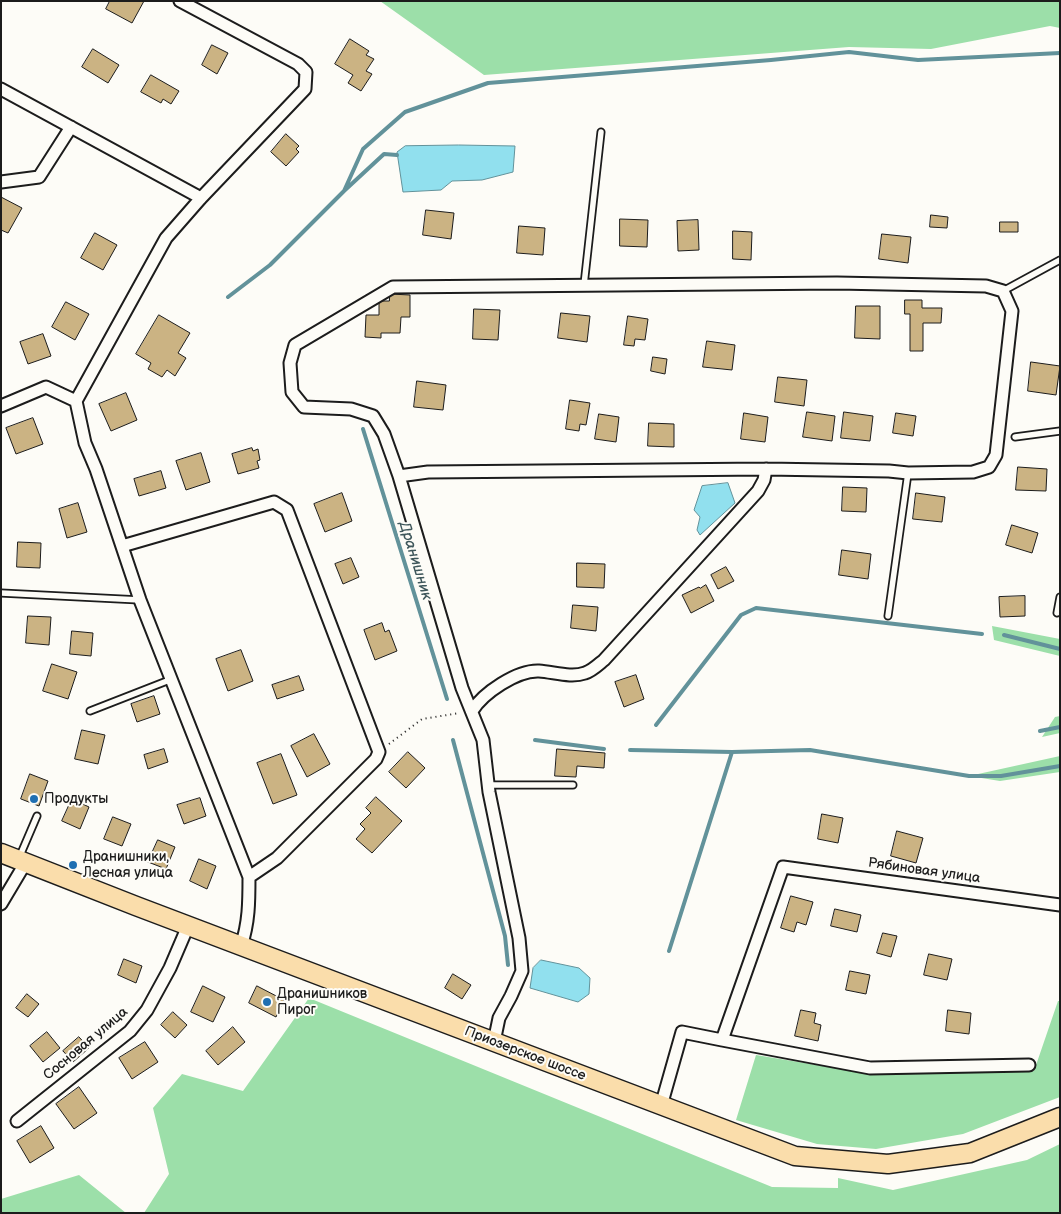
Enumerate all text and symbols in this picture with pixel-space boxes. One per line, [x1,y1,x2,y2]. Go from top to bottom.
water label: Дранишник [395,520,435,602]
place label: Продукты [44,791,108,807]
marker: Продукты [28,793,40,805]
place label: Дранишники, Лесная улица [83,849,173,882]
street label: Рябиновая улица [867,855,981,887]
marker: Дранишники, Лесная улица [67,859,79,871]
place label: Дранишников Пирог [277,986,367,1019]
marker: Дранишников Пирог [261,996,273,1008]
street label: Сосновая улица [40,1004,132,1084]
street label: Приозерское шоссе [462,1023,588,1085]

